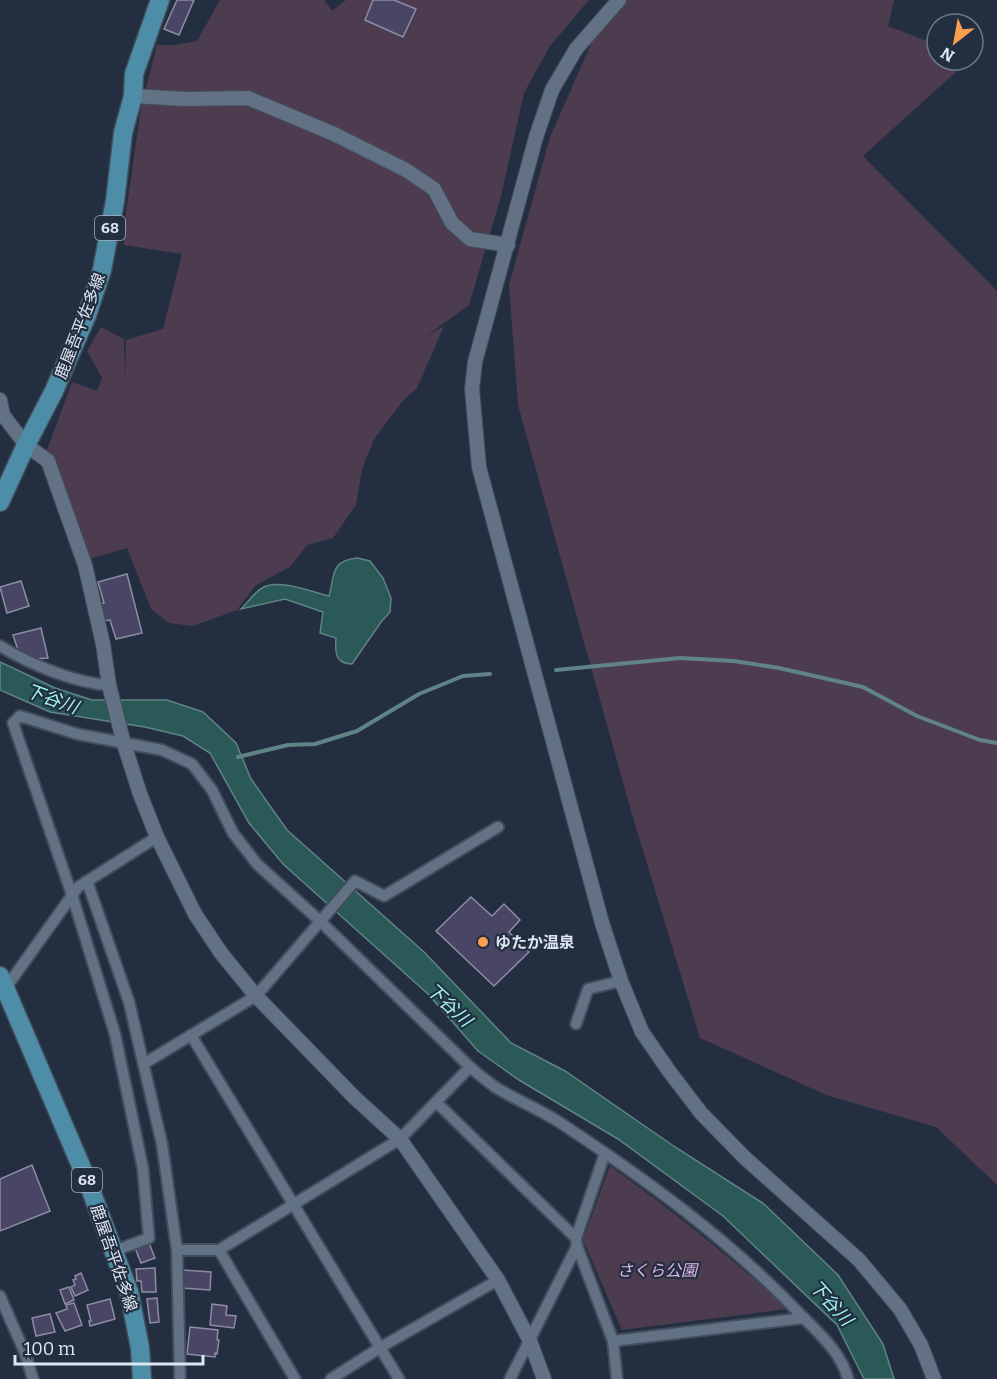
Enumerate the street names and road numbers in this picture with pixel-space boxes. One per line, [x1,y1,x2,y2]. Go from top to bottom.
road number: 68 [95,216,125,240]
street label: 鹿屋吾平佐多線 [51,270,109,382]
road number: 68 [72,1168,102,1192]
street label: 鹿屋吾平佐多線 [87,1202,141,1314]

